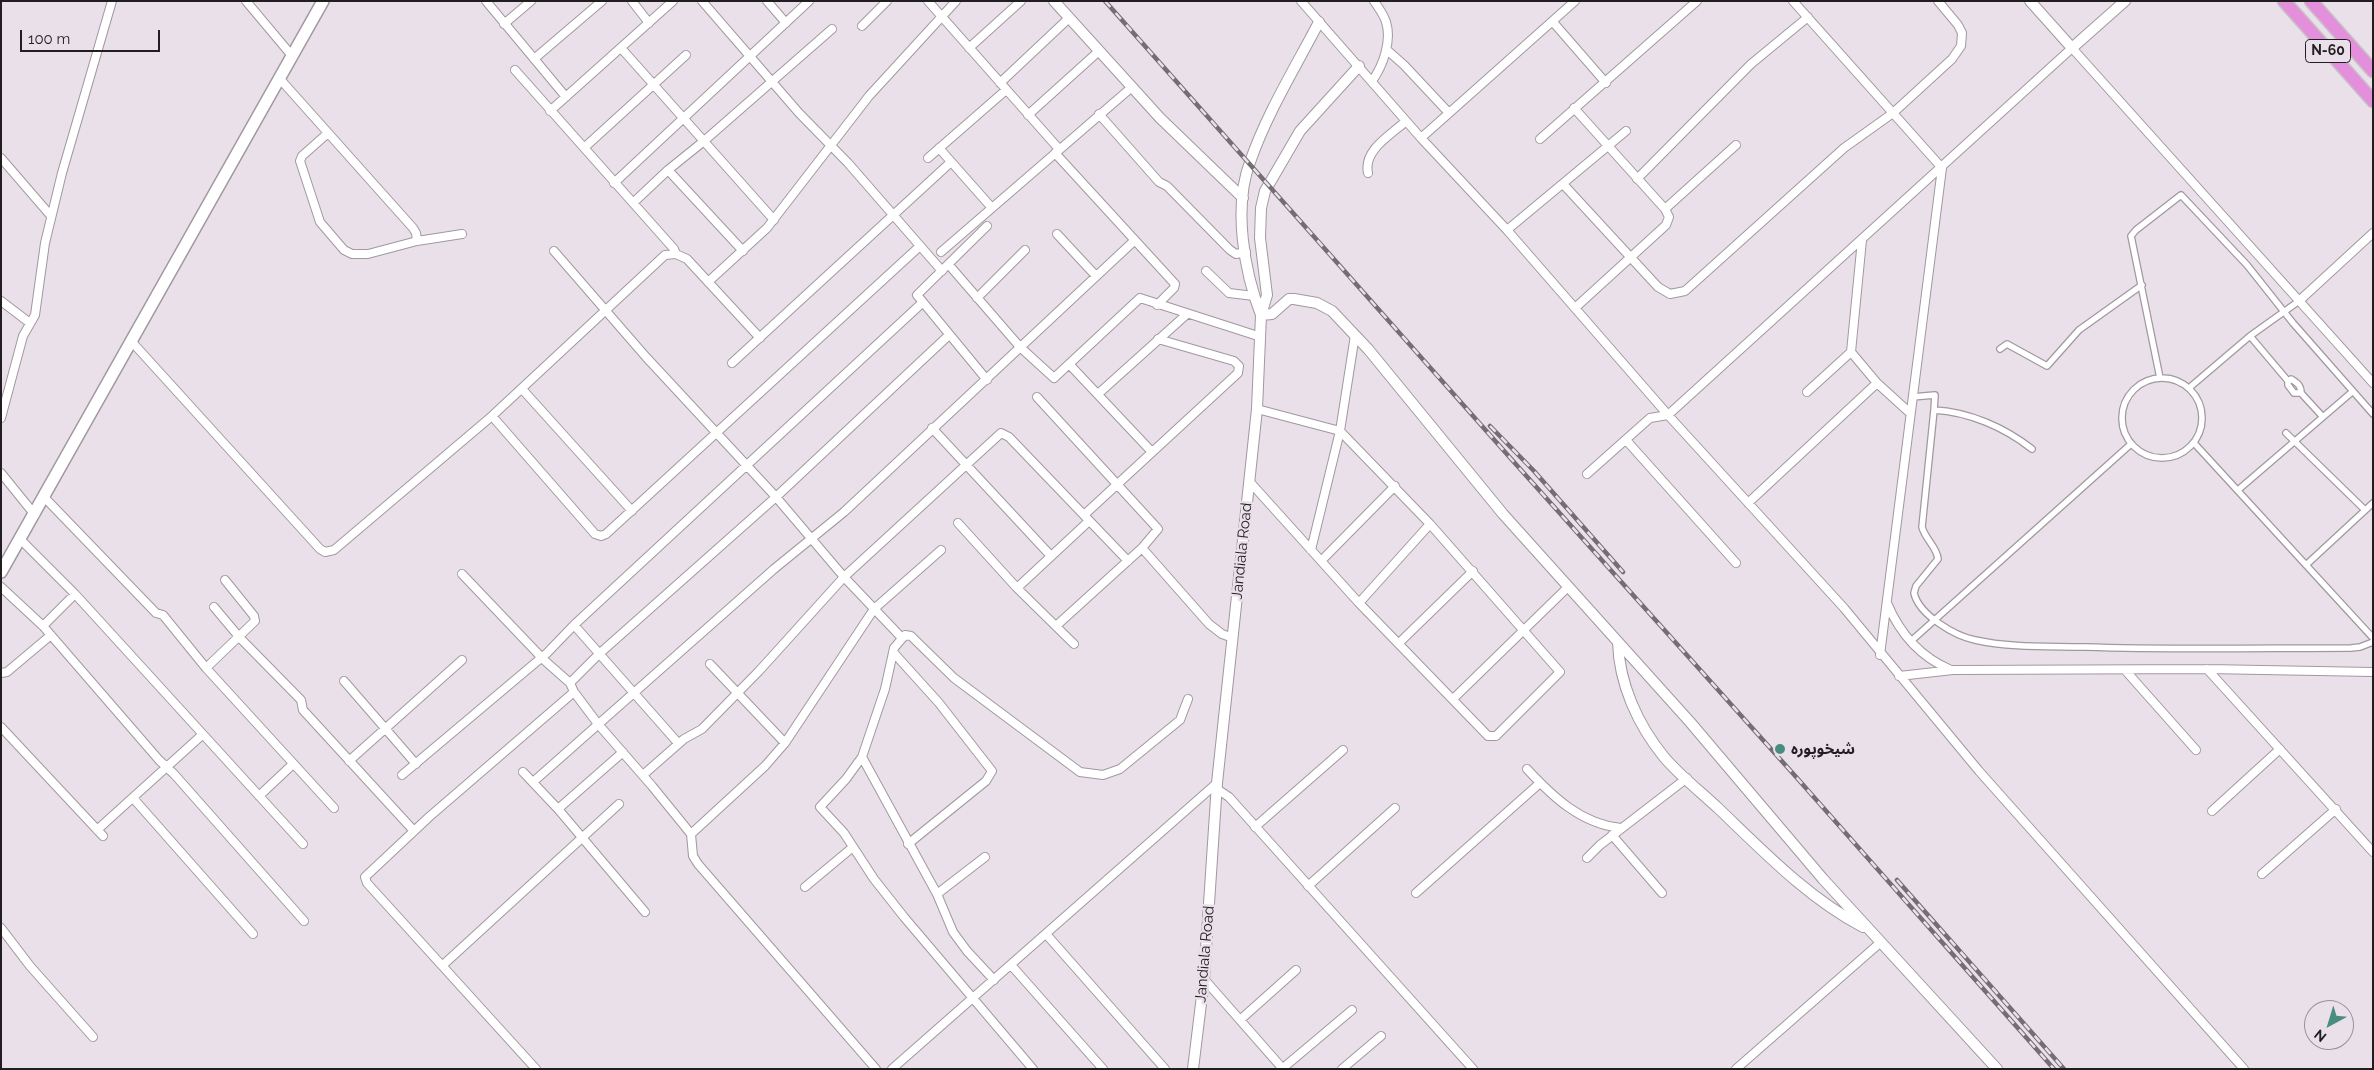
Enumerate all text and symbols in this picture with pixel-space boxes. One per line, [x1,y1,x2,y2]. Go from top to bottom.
scale bar [22,20,162,52]
text: 100 m [28,30,70,48]
road number: N-60 [2306,40,2350,62]
street label: Jandiala Road [1228,502,1256,600]
place label: شیخوپورہ [1791,740,1855,758]
marker: شیخوپورہ [1773,742,1787,756]
street label: Jandiala Road [1192,905,1218,1003]
north arrow [2304,1000,2354,1050]
text: N [2311,1026,2329,1045]

